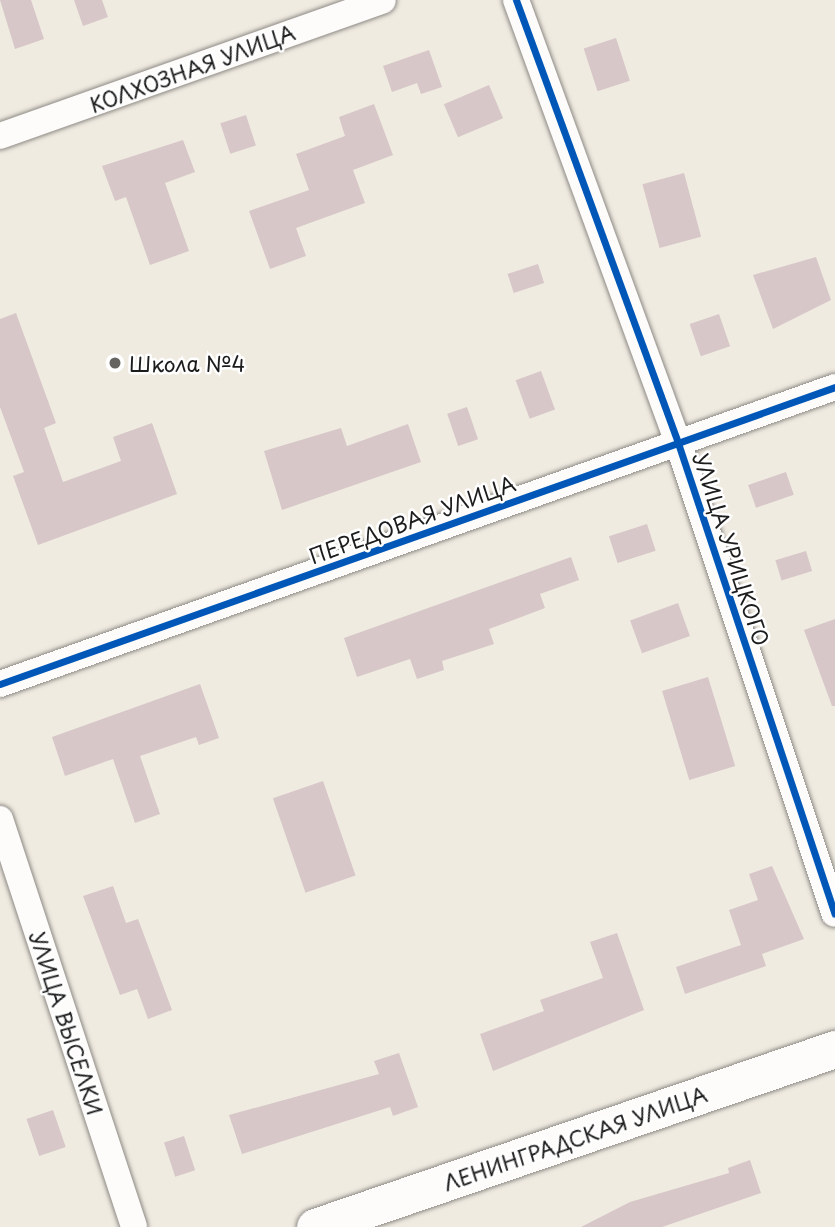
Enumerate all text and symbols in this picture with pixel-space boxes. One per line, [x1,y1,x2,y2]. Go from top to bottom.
street label: КОЛХОЗНАЯ УЛИЦА [86,19,298,117]
place label: Школа №4 [129,350,246,376]
marker: Школа №4 [107,355,123,371]
street label: УЛИЦА УРИЦКОГО [689,449,775,649]
street label: ПЕРЕДОВАЯ УЛИЦА [306,470,518,568]
street label: УЛИЦА ВЫСЕЛКИ [25,927,109,1119]
street label: ЛЕНИНГРАДСКАЯ УЛИЦА [440,1081,710,1195]

